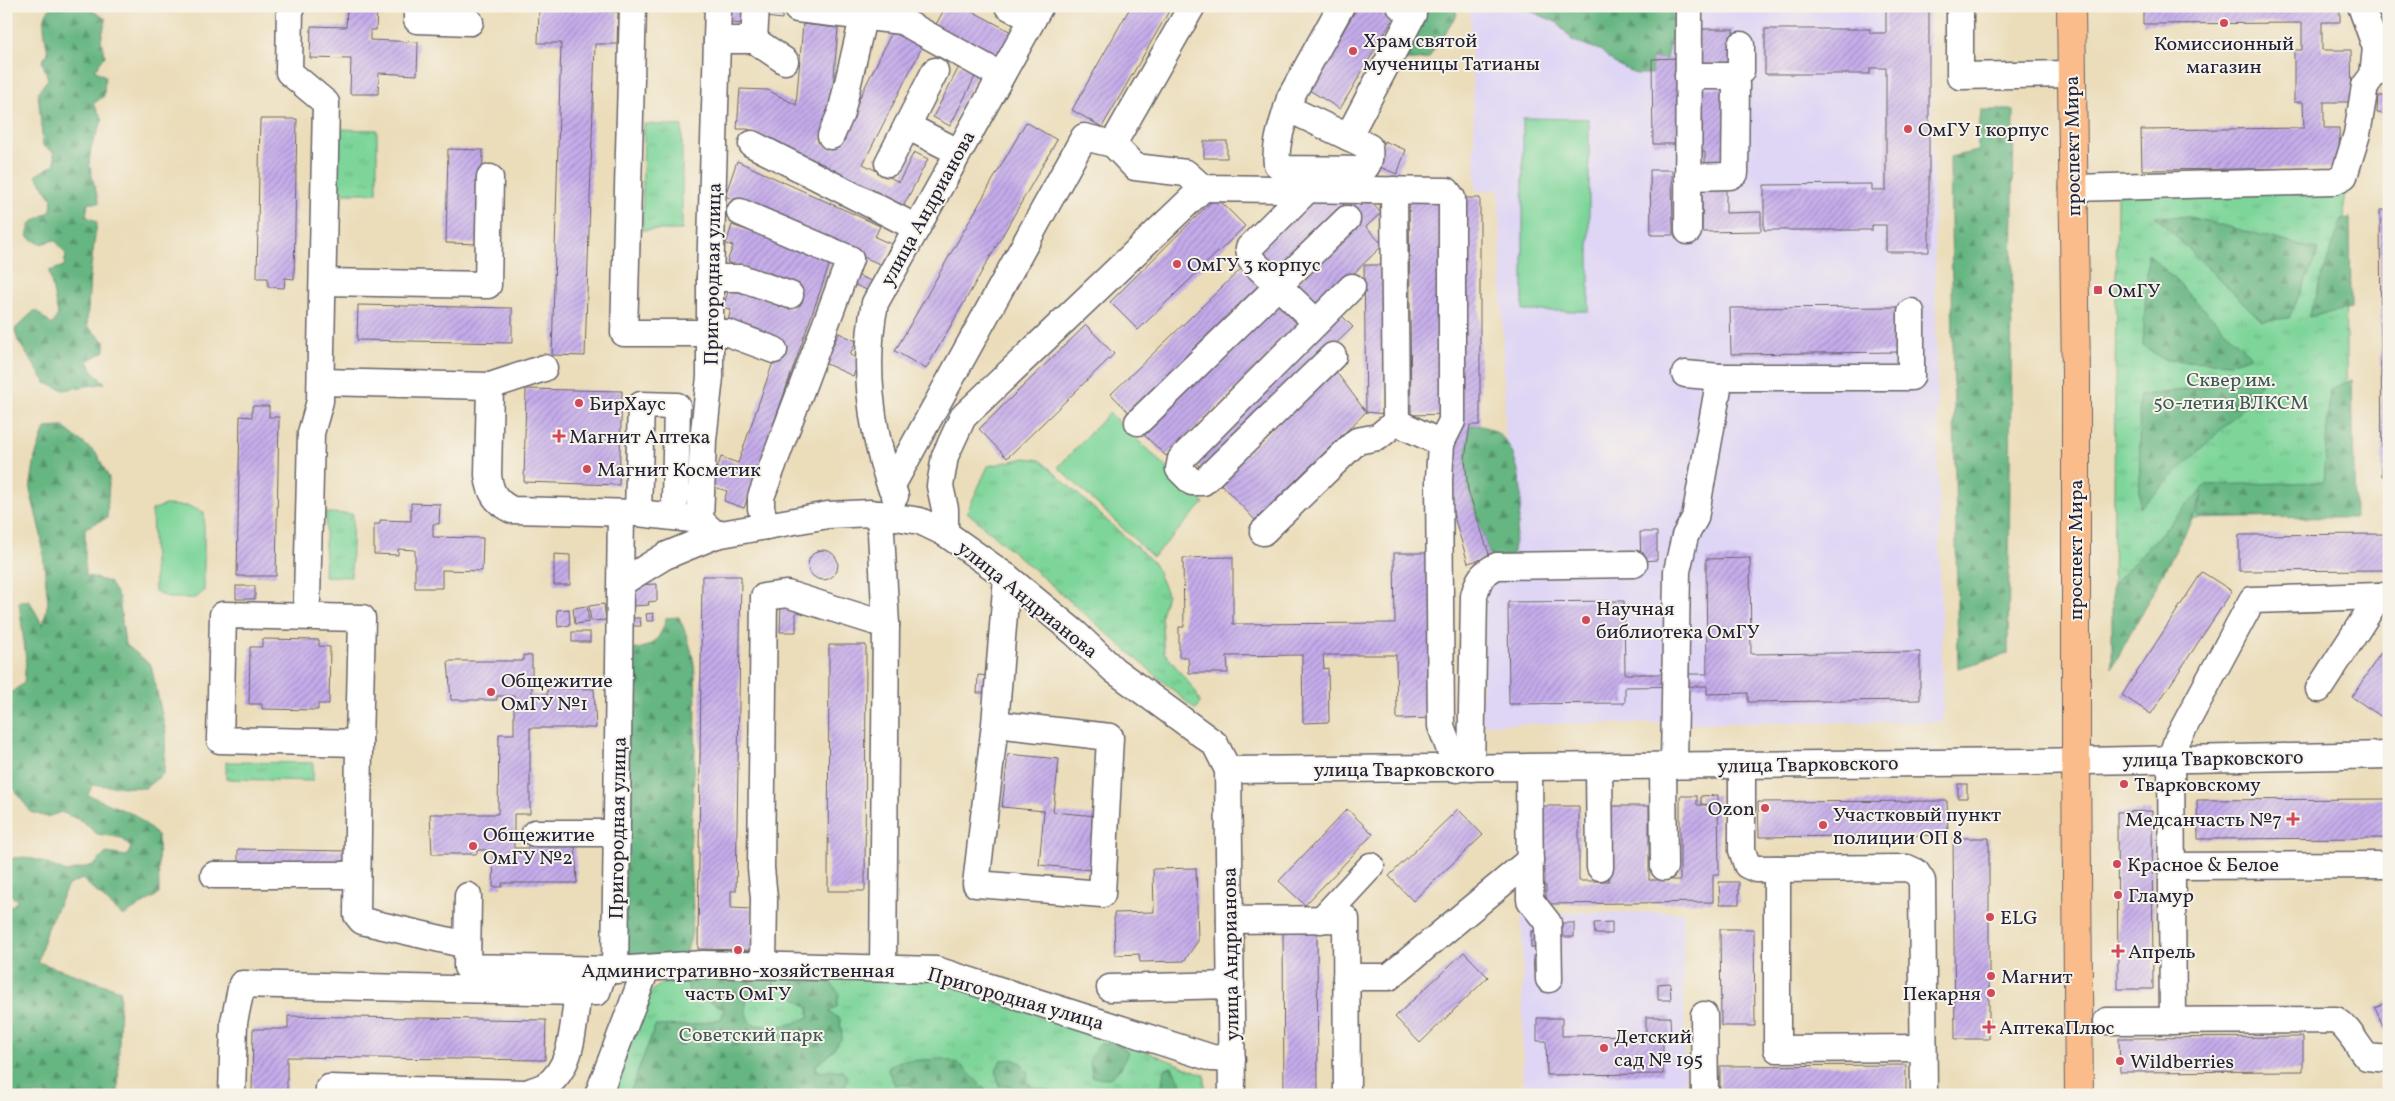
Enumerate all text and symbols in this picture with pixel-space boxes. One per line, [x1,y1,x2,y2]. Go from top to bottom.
marker: Комиссионный магазин [2218,17,2230,29]
place label: Храм святой мученицы Татианы [1363,28,1540,79]
place label: Комиссионный магазин [2154,31,2294,82]
marker: Храм святой мученицы Татианы [1347,45,1359,57]
street label: проспект Мира [2059,75,2089,217]
place label: ОмГУ 1 корпус [1918,117,2049,145]
marker: ОмГУ 1 корпус [1902,123,1914,135]
street label: улица Андрианова [874,126,983,292]
street label: Пригородная улица [698,182,730,366]
place label: ОмГУ 3 корпус [1187,252,1321,280]
marker: ОмГУ 3 корпус [1171,258,1183,270]
place label: ОмГУ [2108,278,2161,306]
marker: ОмГУ [2092,284,2104,296]
park label: Сквер им. 50-летия ВЛКСМ [2153,367,2309,418]
place label: БирХаус [589,391,666,419]
marker: БирХаус [573,397,585,409]
place label: Магнит Аптека [569,424,710,452]
marker: Магнит Аптека [553,430,565,442]
place label: Магнит Косметик [597,457,761,485]
marker: Магнит Косметик [581,463,593,475]
street label: проспект Мира [2063,480,2091,620]
street label: улица Андрианова [950,535,1103,666]
place label: Научная библиотека ОмГУ [1596,596,1760,647]
marker: Научная библиотека ОмГУ [1580,614,1592,626]
place label: Общежитие ОмГУ №1 [501,668,613,719]
marker: Общежитие ОмГУ №1 [485,686,497,698]
street label: Пригородная улица [603,736,635,920]
street label: улица Тварковского [2122,744,2304,776]
street label: улица Тварковского [1717,750,1899,782]
street label: улица Тварковского [1313,757,1495,785]
place label: Тварковскому [2134,772,2261,800]
marker: Тварковскому [2118,778,2130,790]
place label: Ozon [1708,796,1755,824]
marker: Ozon [1759,802,1771,814]
place label: Участковый пункт полиции ОП 8 [1833,802,2001,853]
place label: Медсанчасть №7 [2125,807,2282,835]
marker: Медсанчасть №7 [2286,812,2300,826]
marker: Участковый пункт полиции ОП 8 [1817,819,1829,831]
place label: Общежитие ОмГУ №2 [483,822,595,873]
marker: Общежитие ОмГУ №2 [467,840,479,852]
place label: Красное & Белое [2127,852,2279,880]
marker: Красное & Белое [2111,858,2123,870]
street label: улица Андрианова [1216,867,1248,1041]
place label: Гламур [2128,883,2194,911]
marker: Гламур [2112,889,2124,901]
place label: ELG [2000,905,2038,933]
marker: ELG [1984,911,1996,923]
place label: Апрель [2128,939,2196,967]
marker: Административно-хозяйственная часть ОмГУ [732,944,744,956]
marker: Апрель [2112,945,2124,957]
place label: Административно-хозяйственная часть ОмГУ [581,958,895,1009]
street label: Пригородная улица [924,961,1107,1039]
place label: Магнит [2001,964,2073,992]
marker: Магнит [1985,970,1997,982]
place label: Пекарня [1903,981,1981,1009]
marker: Пекарня [1985,987,1997,999]
place label: АптекаПлюс [1999,1015,2115,1043]
marker: АптекаПлюс [1983,1021,1995,1033]
park label: Советский парк [679,1022,823,1050]
place label: Детский сад № 195 [1614,1024,1703,1075]
marker: Детский сад № 195 [1598,1042,1610,1054]
place label: Wildberries [2130,1049,2234,1077]
marker: Wildberries [2114,1055,2126,1067]

